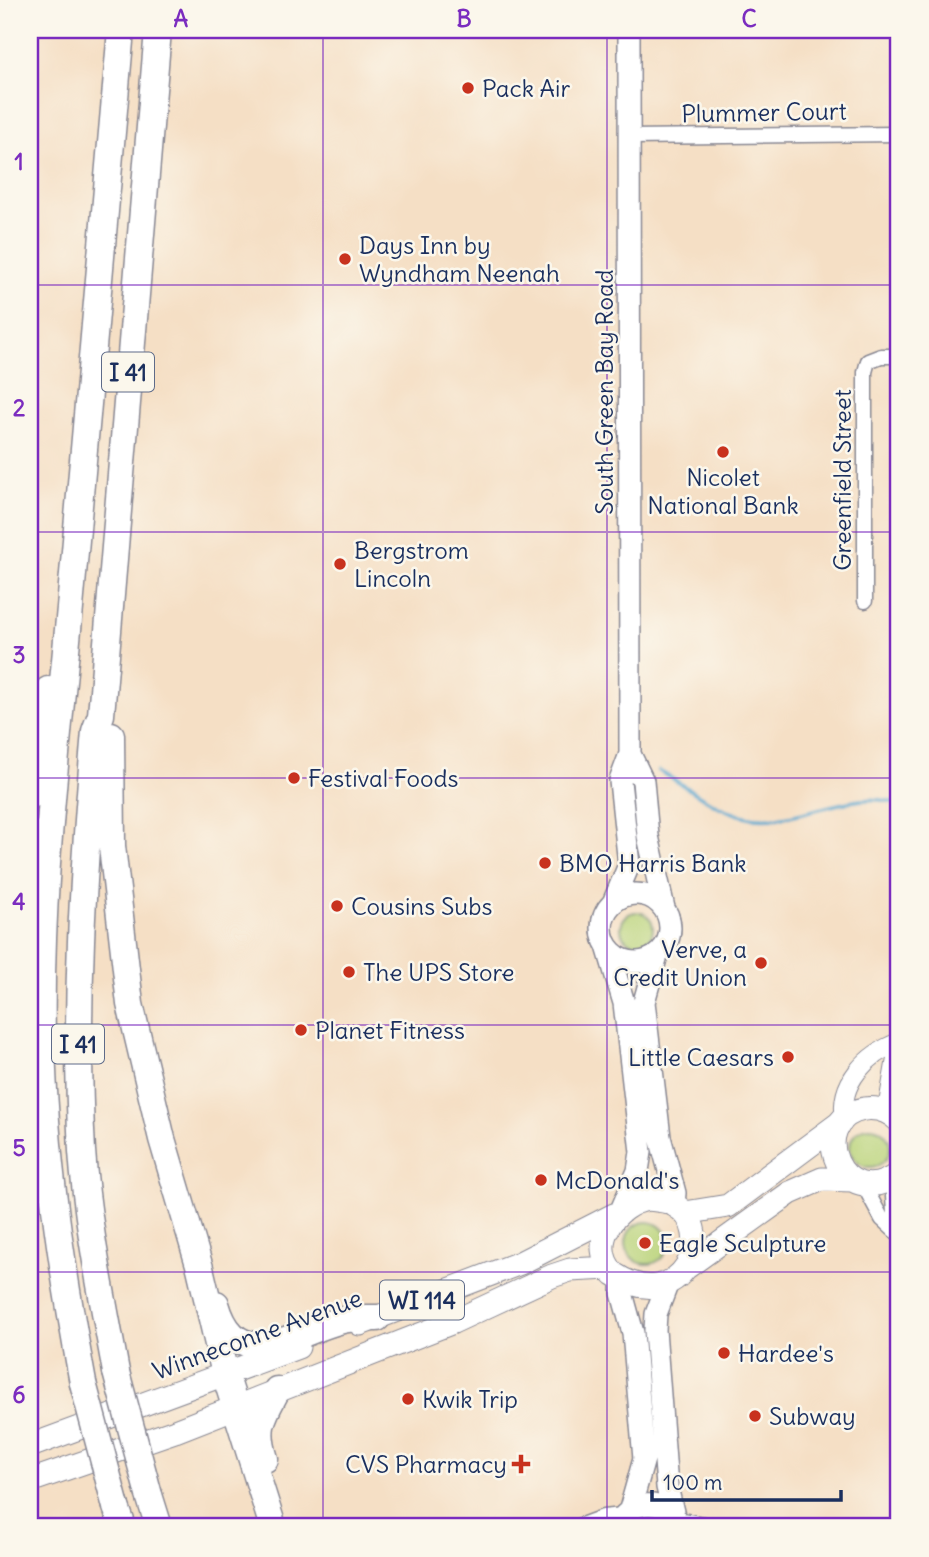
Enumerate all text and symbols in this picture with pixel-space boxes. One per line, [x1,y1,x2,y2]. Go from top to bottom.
text: A [174,4,189,33]
text: B [456,4,472,33]
text: C [741,4,757,33]
place label: Pack Air [482,73,570,103]
marker: Pack Air [460,80,476,96]
street label: Plummer Court [681,96,847,128]
text: 1 [14,147,24,176]
place label: Days Inn by Wyndham Neenah [359,230,560,288]
marker: Days Inn by Wyndham Neenah [337,251,353,267]
street label: South Green Bay Road [589,269,619,515]
road number: I 41 [102,352,154,392]
street label: Greenfield Street [827,389,857,571]
text: 2 [13,393,26,422]
marker: Nicolet National Bank [715,444,731,460]
place label: Nicolet National Bank [647,462,799,520]
place label: Bergstrom Lincoln [354,535,469,593]
marker: Bergstrom Lincoln [332,556,348,572]
text: 3 [12,640,26,669]
place label: Festival Foods [308,763,458,793]
marker: Festival Foods [286,770,302,786]
place label: BMO Harris Bank [559,848,747,878]
marker: BMO Harris Bank [537,855,553,871]
text: 4 [12,887,26,916]
place label: Cousins Subs [351,891,492,921]
marker: Cousins Subs [329,898,345,914]
place label: Verve, a Credit Union [613,934,747,992]
marker: Verve, a Credit Union [753,955,769,971]
place label: The UPS Store [363,957,514,987]
marker: The UPS Store [341,964,357,980]
place label: Planet Fitness [315,1015,465,1045]
marker: Planet Fitness [293,1022,309,1038]
road number: I 41 [52,1024,104,1064]
place label: Little Caesars [628,1042,774,1072]
marker: Little Caesars [780,1049,796,1065]
text: 5 [12,1133,26,1162]
place label: McDonald's [555,1165,679,1195]
marker: McDonald's [533,1172,549,1188]
place label: Eagle Sculpture [659,1228,826,1258]
marker: Eagle Sculpture [637,1235,653,1251]
road number: WI 114 [380,1280,464,1320]
street label: Winneconne Avenue [148,1282,366,1386]
place label: Hardee's [738,1338,834,1368]
marker: Hardee's [716,1345,732,1361]
text: 6 [12,1380,26,1409]
place label: Kwik Trip [422,1384,518,1414]
marker: Kwik Trip [400,1391,416,1407]
place label: Subway [769,1401,856,1431]
marker: Subway [747,1408,763,1424]
place label: CVS Pharmacy [345,1449,507,1479]
marker: CVS Pharmacy [513,1456,529,1472]
scale bar [652,1459,842,1503]
text: 100 m [663,1469,722,1496]

